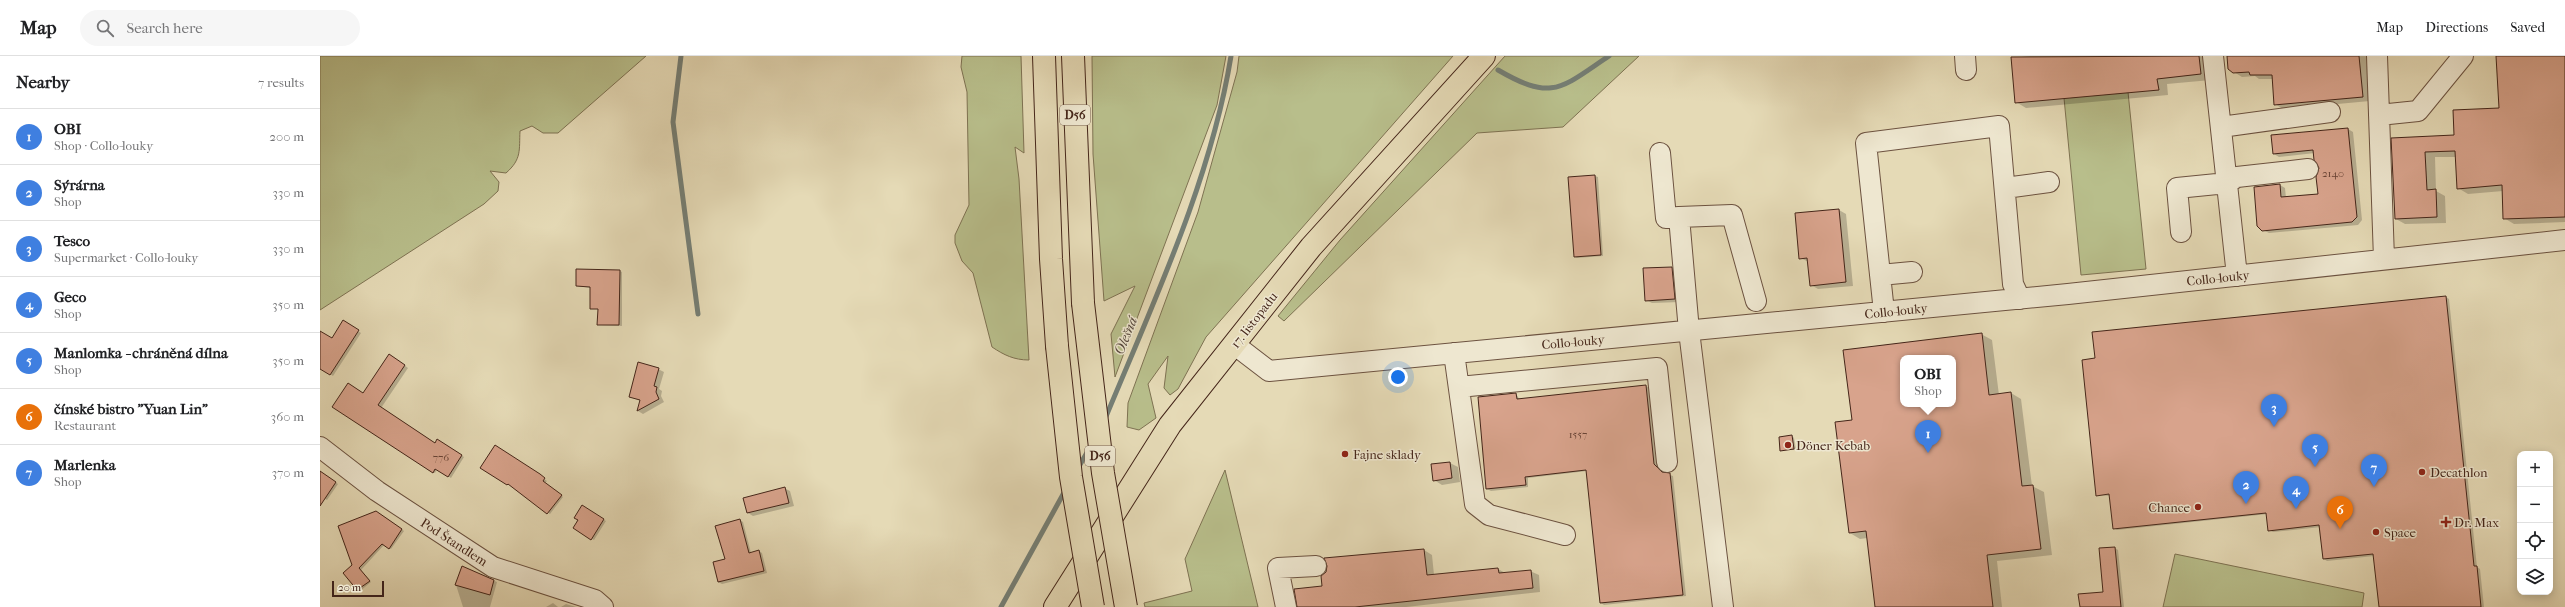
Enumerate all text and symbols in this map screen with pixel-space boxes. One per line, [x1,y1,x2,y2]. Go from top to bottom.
search box [80,10,360,46]
text: Map [20,17,56,39]
icon: search [94,17,116,39]
text: Search here [126,19,203,37]
text: Map [2376,19,2403,36]
text: Directions [2425,19,2488,36]
text: Saved [2510,19,2545,36]
text: Nearby [16,72,70,92]
text: 7 results [258,75,304,90]
road number: D56 [1060,105,1090,125]
text: OBI [54,120,81,138]
text: 1 [27,129,31,144]
text: 200 m [269,129,304,144]
text: Shop · Collo-louky [54,138,153,153]
house number: 2140 [2322,167,2344,180]
text: Sýrárna [54,176,105,194]
text: 2 [26,185,32,200]
text: 330 m [273,185,304,200]
text: Shop [54,194,82,209]
text: Tesco [54,232,90,250]
text: 3 [26,241,32,256]
text: 330 m [273,241,304,256]
text: Supermarket · Collo-louky [54,250,198,265]
street label: Collo-louky [2186,267,2251,289]
text: Geco [54,288,86,306]
street label: 17. listopadu [1227,289,1281,351]
text: 4 [25,297,33,312]
text: 350 m [272,297,304,312]
street label: Collo-louky [1864,300,1929,322]
text: Shop [54,306,82,321]
water label: Olešná [1111,313,1142,357]
street label: Collo-louky [1541,332,1606,352]
text: Manlomka - chráněná dílna [54,344,228,362]
text: 5 [26,353,32,368]
text: 350 m [272,353,304,368]
popup [1900,355,1956,407]
text: Shop [54,362,82,377]
text: OBI [1914,365,1941,383]
your location [1388,367,1408,387]
text: Shop [1914,383,1942,398]
pin: 3 [2261,394,2287,427]
text: čínské bistro "Yuan Lin" [54,400,208,418]
text: 6 [25,409,33,424]
text: 360 m [271,409,304,424]
text: Restaurant [54,418,116,433]
pin: 1 [1915,420,1941,453]
house number: 1557 [1569,428,1587,441]
pin: 5 [2302,434,2328,467]
place label: Döner Kebab [1796,438,1870,453]
marker: Döner Kebab [1783,440,1793,450]
road number: D56 [1085,446,1115,466]
place label: Fajne sklady [1353,447,1422,462]
marker: Fajne sklady [1340,449,1350,459]
house number: 776 [433,451,449,464]
map controls [2517,451,2553,595]
button: + [2517,451,2553,487]
pin: 7 [2361,454,2387,487]
text: Marlenka [54,456,116,474]
text: 7 [26,465,32,480]
text: 370 m [272,465,304,480]
place label: Decathlon [2430,465,2488,480]
marker: Decathlon [2417,467,2427,477]
pin: 2 [2233,471,2259,504]
text: Shop [54,474,82,489]
pin: 4 [2283,476,2309,509]
button: − [2517,487,2553,523]
pin: 6 [2327,496,2353,529]
place label: Chance [2148,500,2191,515]
marker: Chance [2193,502,2203,512]
street label: Pod Štandlem [418,515,490,569]
place label: Dr. Max [2454,515,2499,530]
marker: Dr. Max [2441,517,2451,527]
button: locate [2517,523,2553,559]
place label: Space [2384,525,2417,540]
marker: Space [2371,527,2381,537]
button: layers [2517,559,2553,595]
scale bar [332,579,384,598]
text: 20 m [338,581,361,594]

